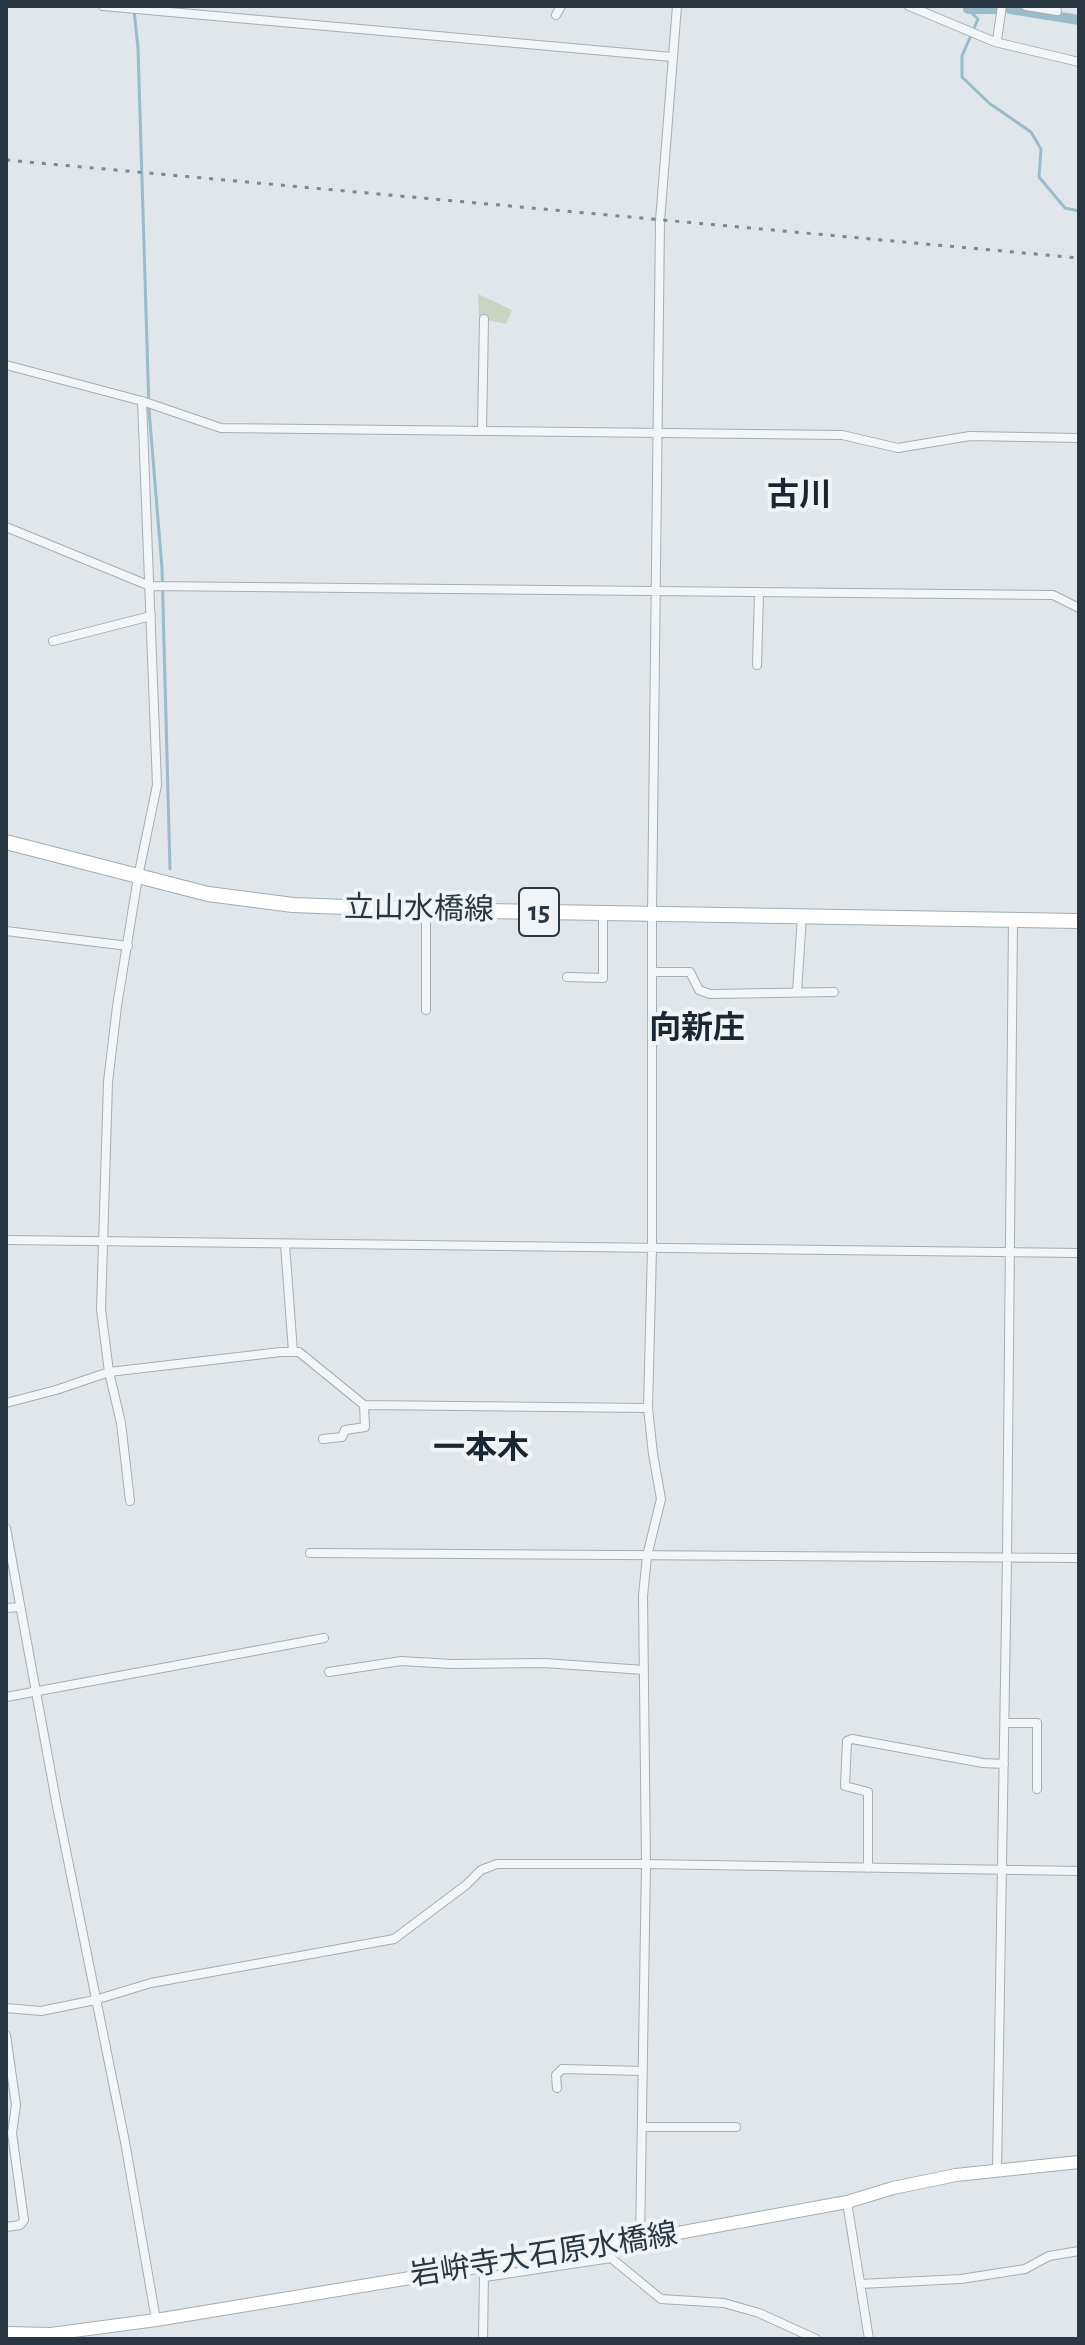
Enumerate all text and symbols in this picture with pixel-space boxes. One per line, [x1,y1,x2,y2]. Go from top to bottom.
district label: 古川 [767,476,831,514]
road number: 15 [519,888,559,936]
street label: 立山水橋線 [344,890,494,928]
district label: 向新庄 [649,1009,745,1047]
district label: 一本木 [433,1429,529,1467]
street label: 岩峅寺大石原水橋線 [408,2216,680,2294]

